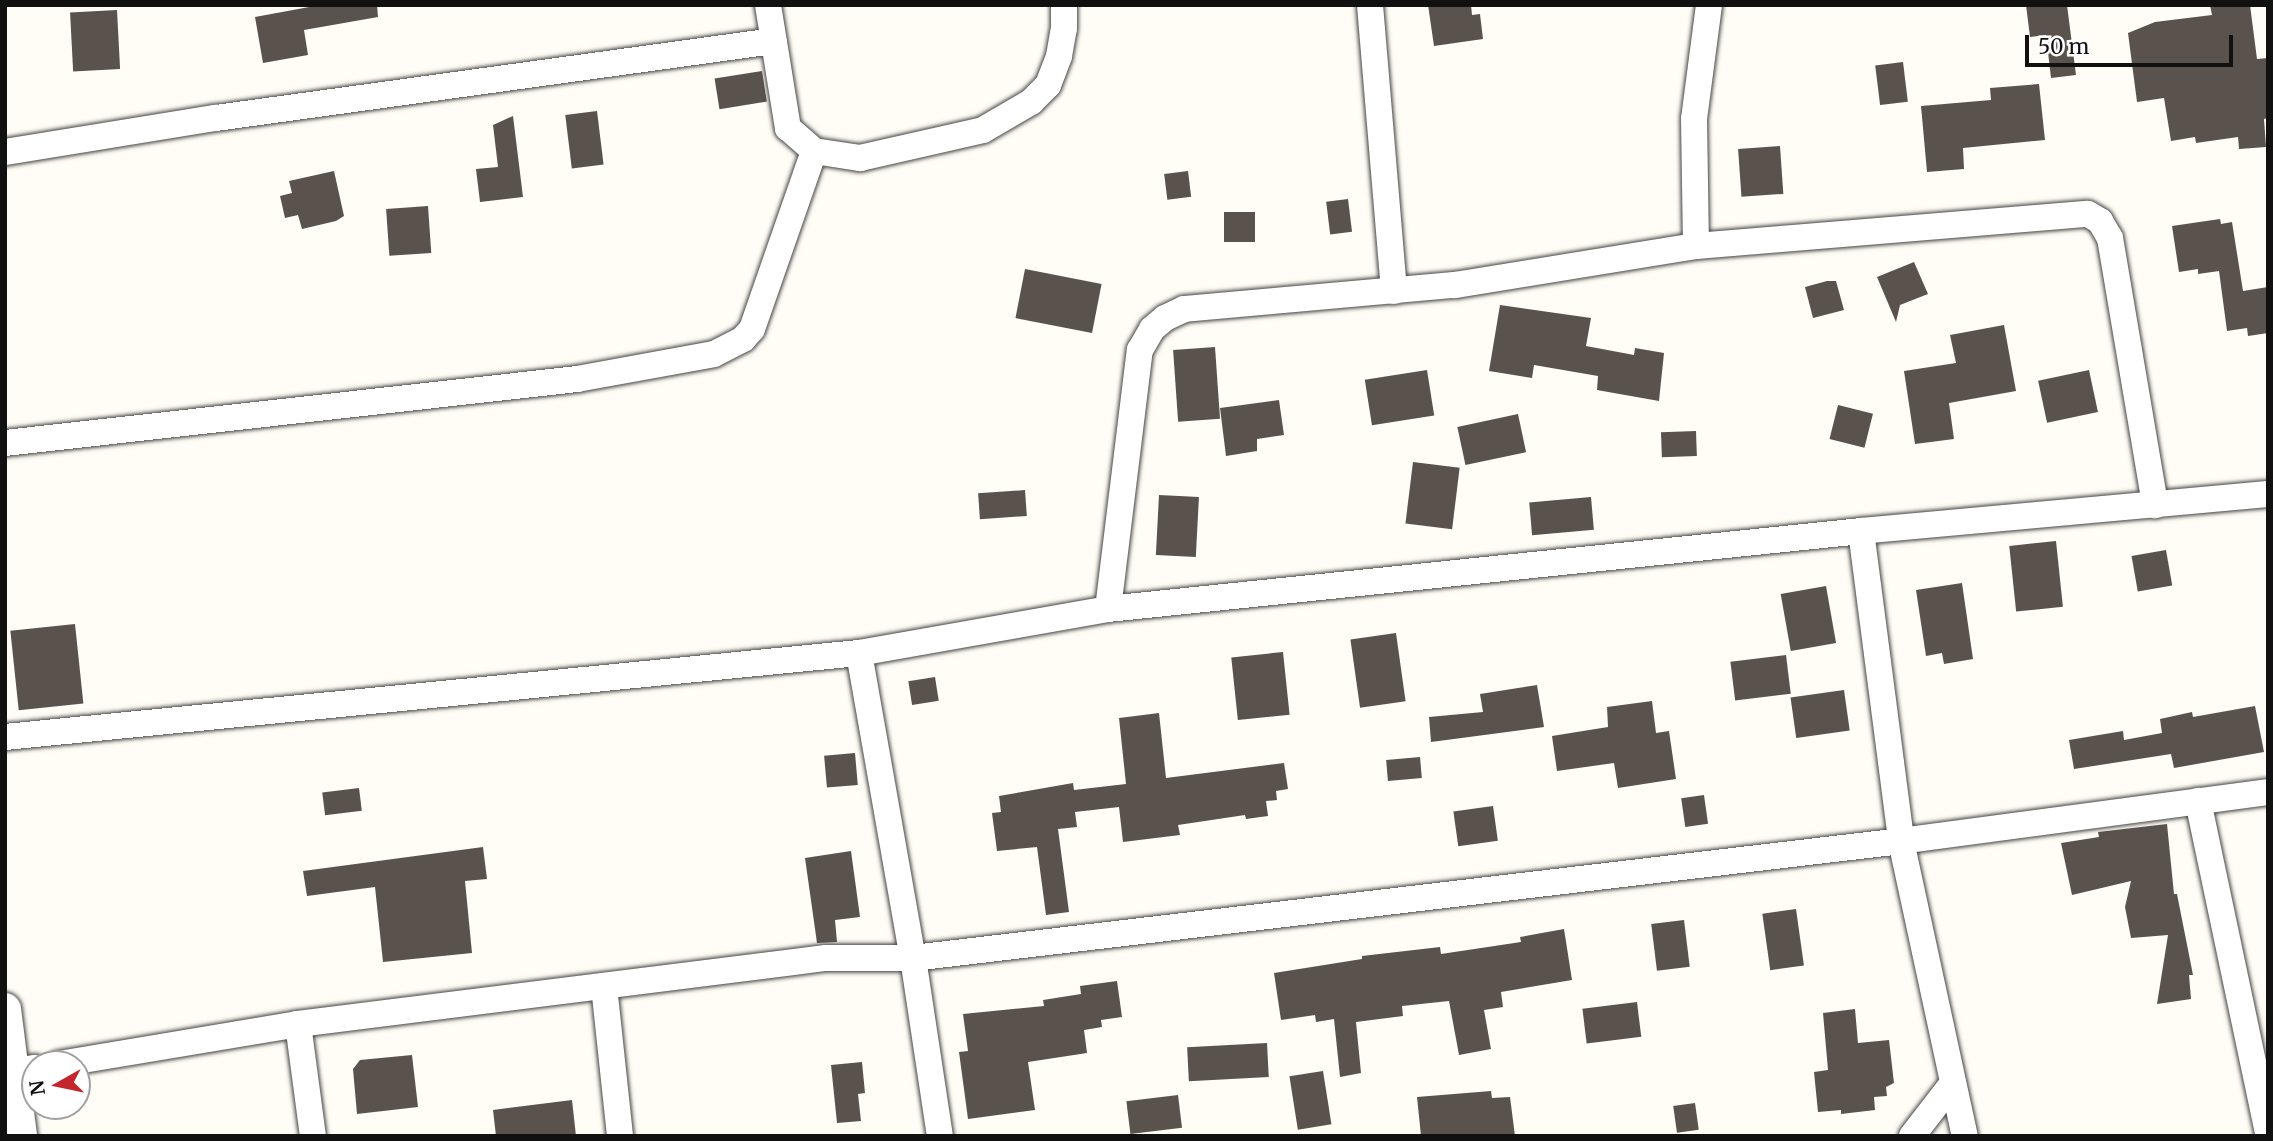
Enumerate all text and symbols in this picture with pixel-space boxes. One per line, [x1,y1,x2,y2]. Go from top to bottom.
scale bar [2028,21,2236,65]
text: 50 m [2038,33,2089,60]
north arrow [21,1050,91,1120]
text: N [24,1079,50,1097]

